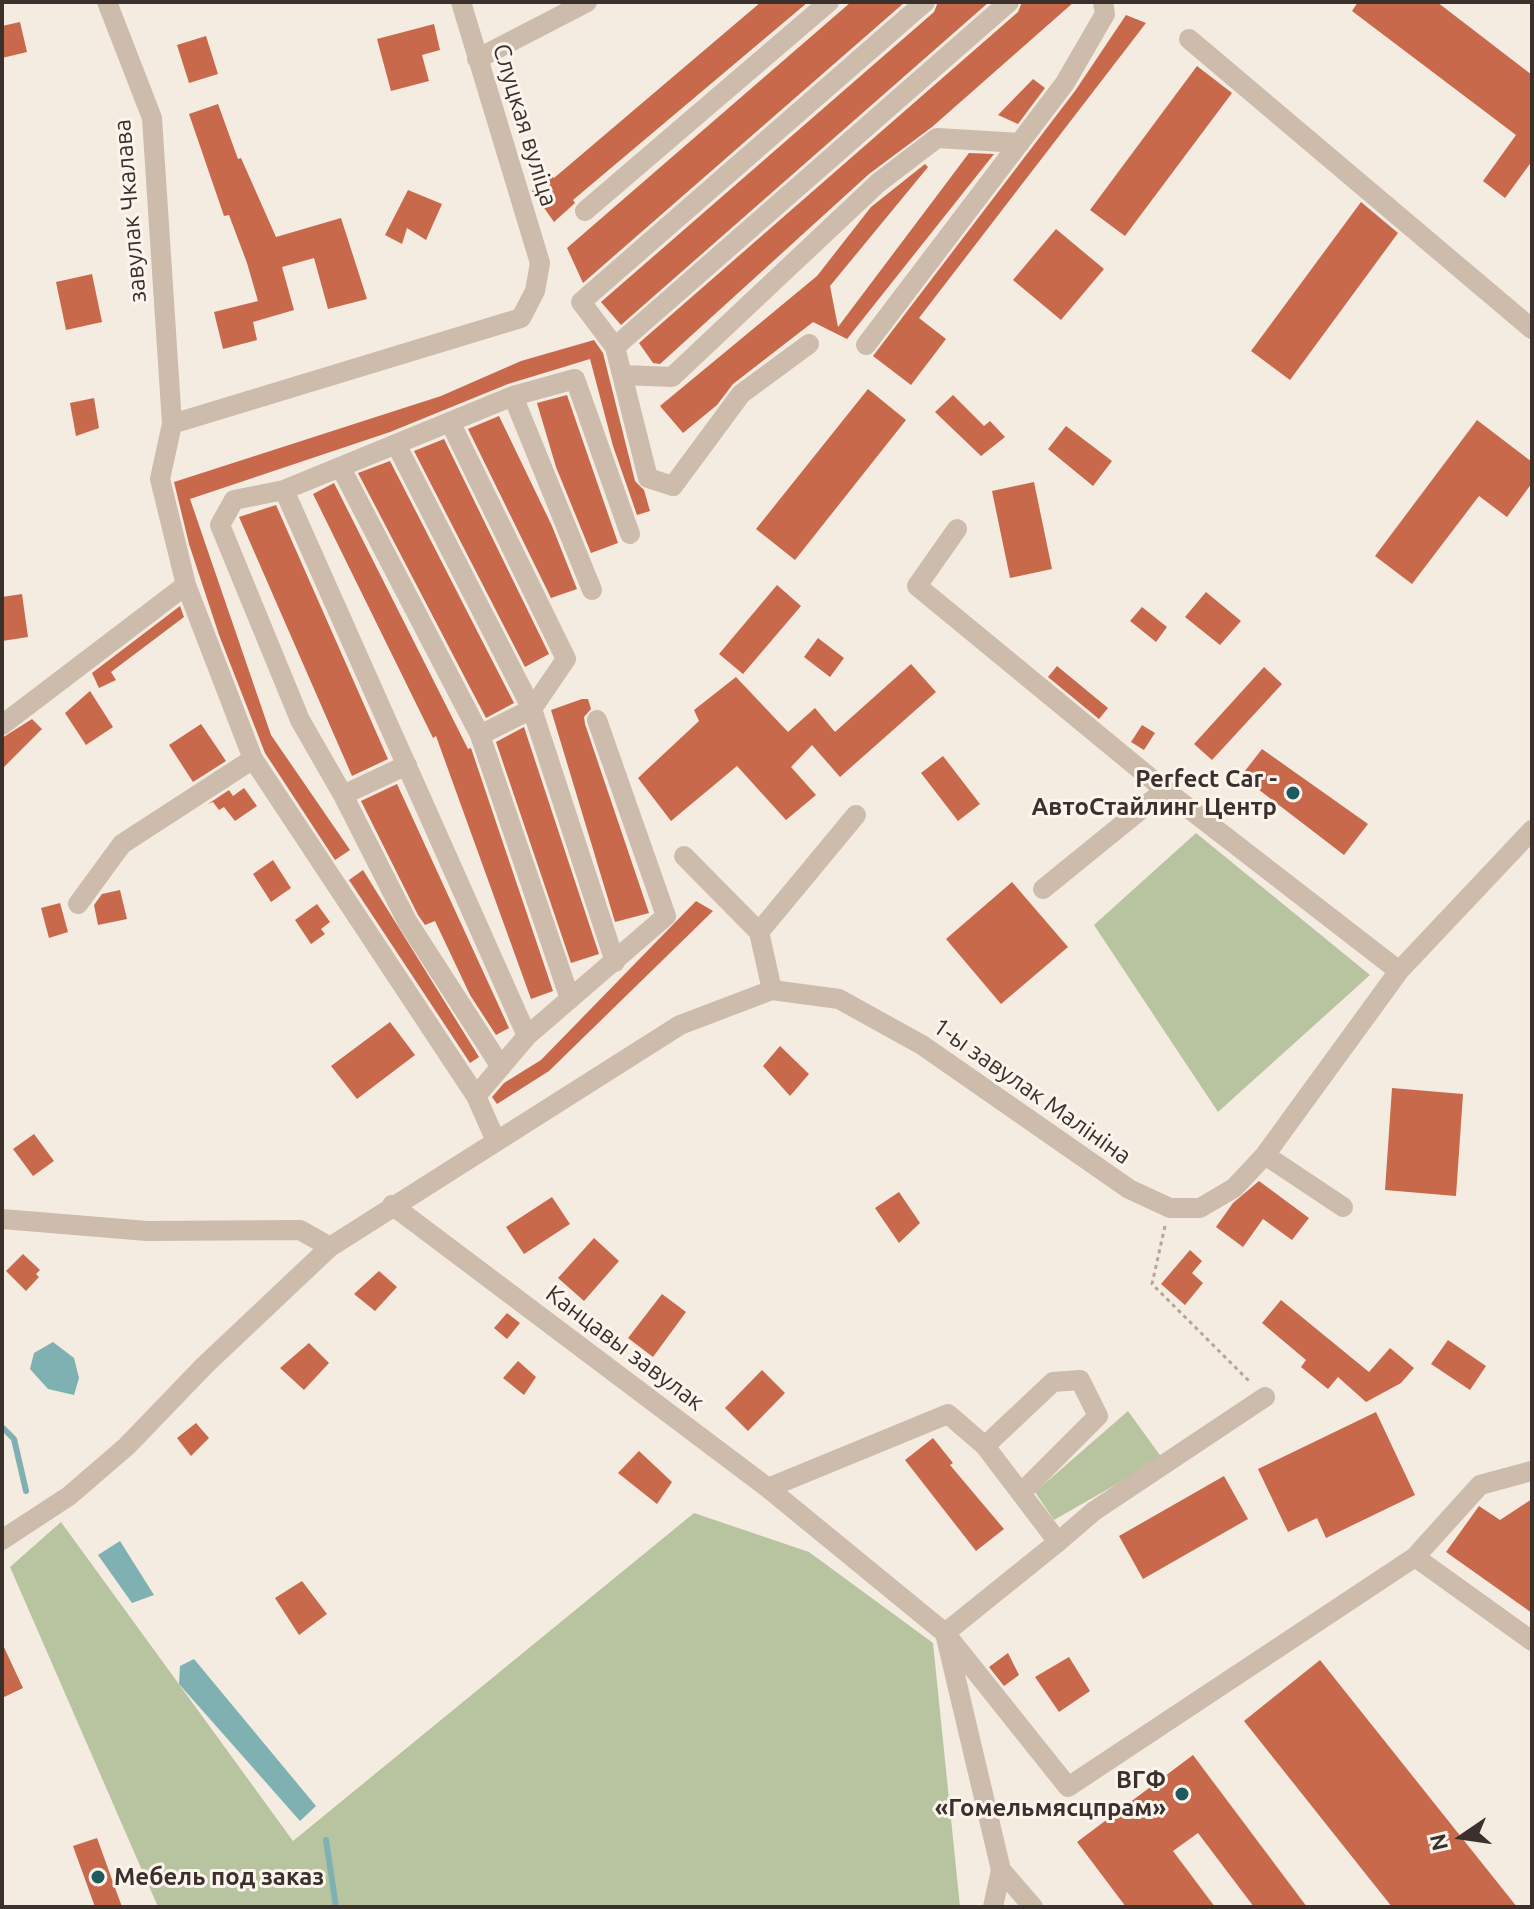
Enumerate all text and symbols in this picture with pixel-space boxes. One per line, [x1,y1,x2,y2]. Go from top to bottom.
street label: Слуцкая вуліца [487,40,563,210]
street label: завулак Чкалава [108,118,152,304]
place label: Perfect Car - АвтоСтайлинг Центр [1031,765,1277,821]
marker: Perfect Car - АвтоСтайлинг Центр [1284,784,1302,802]
street label: 1-ы завулак Малініна [927,1012,1137,1170]
street label: Канцавы завулак [540,1279,710,1417]
place label: ВГФ «Гомельмясцпрам» [935,1766,1166,1822]
marker: ВГФ «Гомельмясцпрам» [1173,1785,1191,1803]
north arrow [1422,1797,1502,1877]
text: N [1424,1832,1452,1853]
place label: Мебель под заказ [114,1863,324,1891]
marker: Мебель под заказ [89,1868,107,1886]

